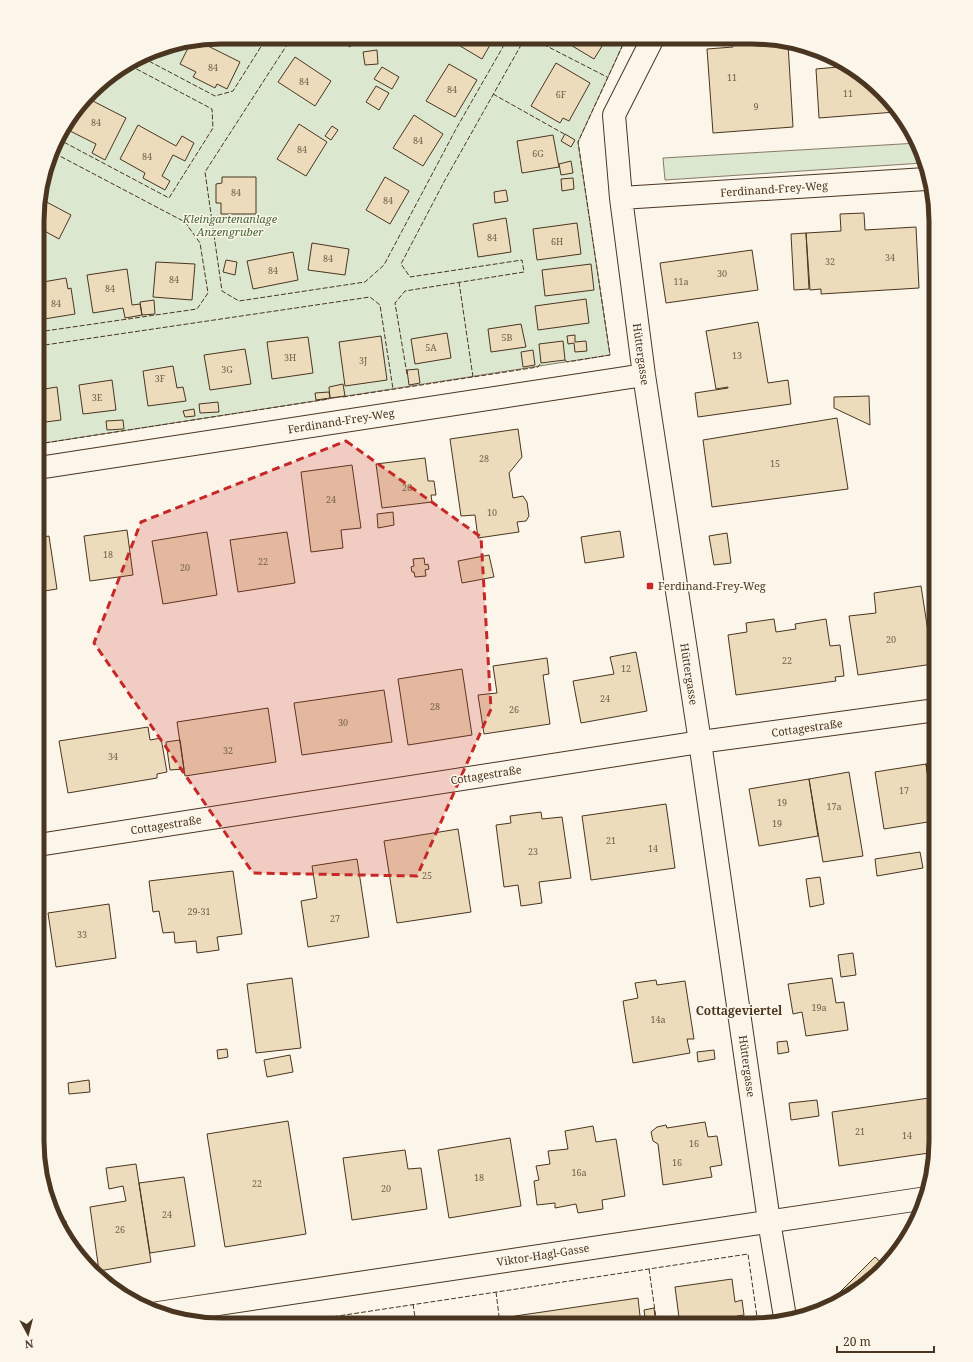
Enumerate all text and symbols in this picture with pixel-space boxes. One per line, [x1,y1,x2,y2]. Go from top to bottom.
house number: 84 [208,61,218,74]
house number: 11 [727,71,737,84]
house number: 84 [299,75,309,88]
house number: 84 [447,83,457,96]
house number: 11 [843,87,853,100]
house number: 6F [556,88,566,101]
house number: 9 [753,100,759,113]
house number: 84 [91,116,101,129]
house number: 84 [413,134,423,147]
house number: 84 [297,143,307,156]
house number: 6G [532,147,544,160]
house number: 84 [142,150,152,163]
street label: Ferdinand-Frey-Weg [720,177,828,200]
house number: 84 [231,186,241,199]
house number: 84 [383,194,393,207]
park label: Kleingartenanlage Anzengruber [182,211,278,239]
house number: 84 [487,231,497,244]
house number: 6H [551,235,563,248]
house number: 34 [885,251,895,264]
house number: 84 [323,252,333,265]
house number: 32 [825,255,835,268]
house number: 84 [268,264,278,277]
house number: 30 [717,267,727,280]
house number: 84 [169,273,179,286]
house number: 11a [673,275,689,288]
house number: 84 [105,282,115,295]
house number: 84 [51,297,61,310]
street label: Hüttergasse [630,322,653,386]
house number: 5B [502,331,513,344]
house number: 5A [425,341,437,354]
house number: 13 [732,349,742,362]
house number: 3H [284,351,296,364]
house number: 3J [359,354,367,367]
house number: 3G [221,363,233,376]
house number: 3F [155,372,165,385]
house number: 3E [92,391,103,404]
street label: Ferdinand-Frey-Weg [287,405,395,436]
house number: 28 [479,452,489,465]
house number: 15 [770,457,780,470]
house number: 26 [402,481,412,494]
house number: 24 [326,493,336,506]
house number: 10 [487,506,497,519]
house number: 18 [103,548,113,561]
house number: 22 [258,555,268,568]
house number: 20 [180,561,190,574]
place label: Ferdinand-Frey-Weg [658,578,766,593]
marker: Ferdinand-Frey-Weg [645,581,655,591]
house number: 20 [886,633,896,646]
street label: Hüttergasse [677,642,702,706]
house number: 22 [782,654,792,667]
house number: 12 [621,662,631,675]
house number: 24 [600,692,610,705]
house number: 28 [430,700,440,713]
house number: 26 [509,703,519,716]
street label: Cottagestraße [770,715,844,740]
house number: 30 [338,716,348,729]
house number: 32 [223,744,233,757]
house number: 34 [108,750,118,763]
street label: Cottagestraße [449,761,523,788]
house number: 17 [899,784,909,797]
house number: 19 [777,796,787,809]
house number: 17a [826,800,842,813]
street label: Cottagestraße [129,811,203,838]
house number: 19 [772,817,782,830]
house number: 21 [606,834,616,847]
house number: 14 [648,842,658,855]
house number: 23 [528,845,538,858]
house number: 25 [422,869,432,882]
house number: 29-31 [188,905,210,918]
house number: 27 [330,912,340,925]
house number: 33 [77,928,87,941]
house number: 19a [811,1001,827,1014]
district label: Cottageviertel [696,1002,783,1019]
house number: 14a [650,1013,666,1026]
street label: Hüttergasse [736,1034,759,1098]
house number: 21 [855,1125,865,1138]
house number: 14 [902,1129,912,1142]
house number: 16 [689,1137,699,1150]
house number: 16 [672,1156,682,1169]
house number: 16a [571,1166,587,1179]
house number: 18 [474,1171,484,1184]
house number: 22 [252,1177,262,1190]
house number: 20 [381,1182,391,1195]
house number: 24 [162,1208,172,1221]
house number: 26 [115,1223,125,1236]
street label: Viktor-Hagl-Gasse [495,1240,590,1269]
north arrow [8,1314,48,1354]
scale bar [837,1328,934,1354]
text: 20 m [843,1333,871,1350]
text: N [24,1336,34,1352]

